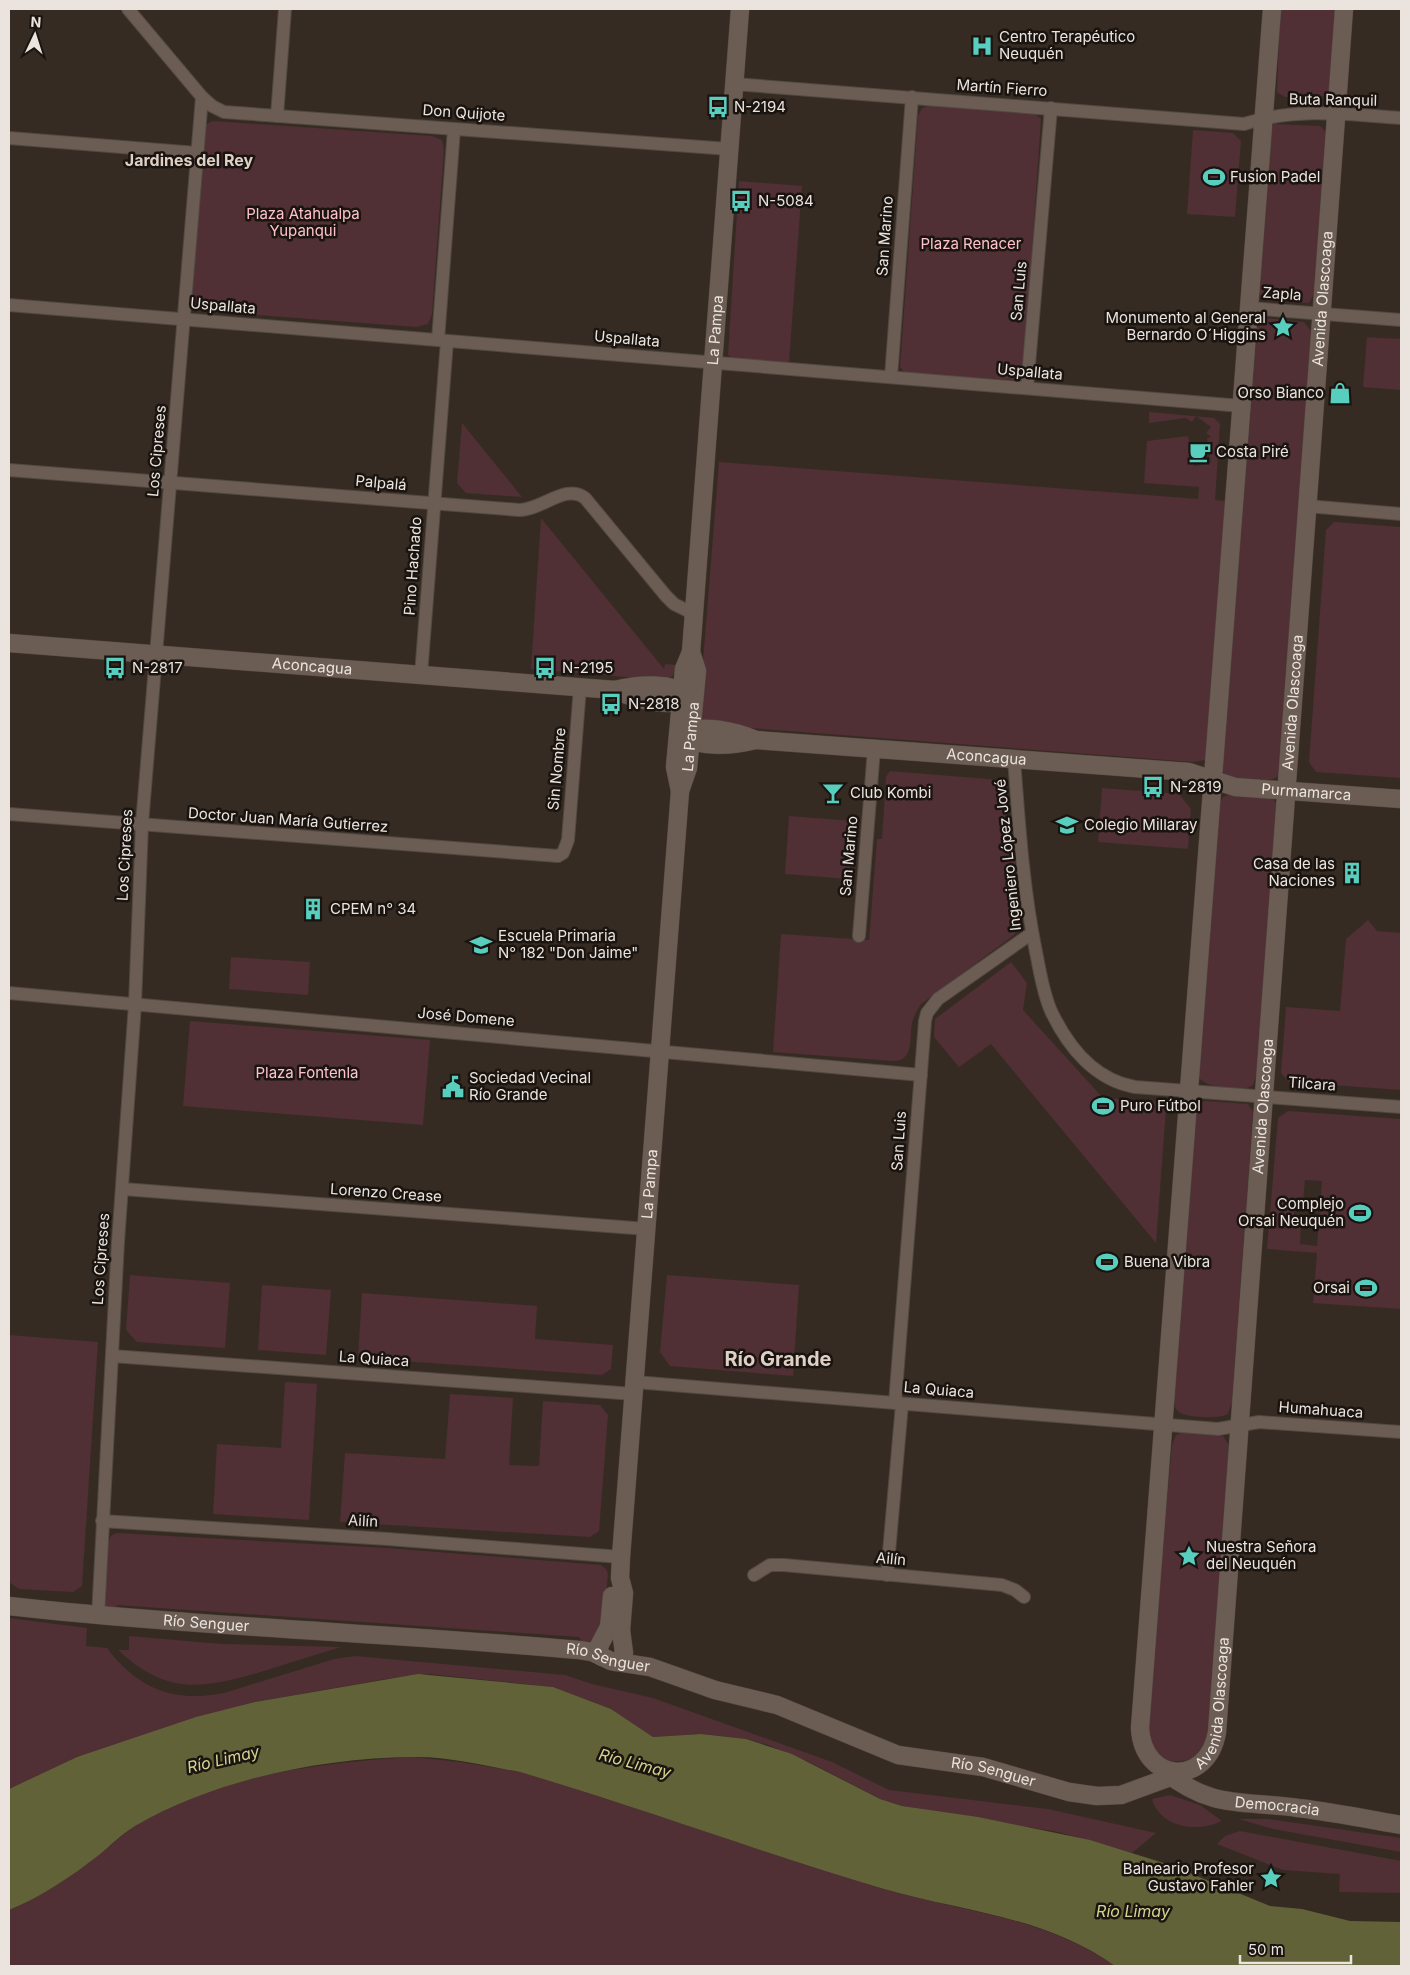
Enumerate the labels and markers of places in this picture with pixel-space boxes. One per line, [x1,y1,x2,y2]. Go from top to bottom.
place label: Centro Terapéutico Neuquén [999,27,1135,63]
hospital icon: Centro Terapéutico Neuquén [969,33,995,59]
bus stop icon: N-2194 [705,94,731,120]
place label: N-2194 [734,97,786,116]
sports icon: Fusion Padel [1201,164,1227,190]
place label: Fusion Padel [1230,167,1320,186]
bus stop icon: N-5084 [728,188,754,214]
place label: N-5084 [758,191,814,210]
place label: Monumento al General Bernardo O´Higgins [1105,308,1266,344]
place icon: Monumento al General Bernardo O´Higgins [1270,314,1296,340]
shop icon: Orso Bianco [1327,380,1353,406]
place label: Orso Bianco [1237,383,1324,402]
cafe icon: Costa Piré [1187,439,1213,465]
place label: Costa Piré [1216,442,1289,461]
bus stop icon: N-2817 [102,655,128,681]
bus stop icon: N-2195 [532,655,558,681]
place label: N-2817 [132,658,183,677]
place label: N-2195 [562,658,613,677]
bus stop icon: N-2818 [598,691,624,717]
place label: N-2818 [628,694,680,713]
bus stop icon: N-2819 [1140,774,1166,800]
place label: N-2819 [1170,777,1222,796]
bar icon: Club Kombi [820,780,846,806]
place label: Club Kombi [850,783,931,802]
school or university icon: Colegio Millaray [1054,812,1080,838]
place label: Colegio Millaray [1084,815,1198,834]
place label: Casa de las Naciones [1253,854,1335,890]
building icon: Casa de las Naciones [1339,860,1365,886]
building icon: CPEM n° 34 [300,896,326,922]
place label: CPEM n° 34 [330,899,416,918]
place label: Escuela Primaria N° 182 "Don Jaime" [498,926,638,962]
school or university icon: Escuela Primaria N° 182 "Don Jaime" [468,932,494,958]
place label: Sociedad Vecinal Río Grande [469,1068,591,1104]
public building icon: Sociedad Vecinal Río Grande [440,1074,466,1100]
sports icon: Puro Fútbol [1090,1093,1116,1119]
place label: Puro Fútbol [1120,1096,1201,1115]
place label: Complejo Orsai Neuquén [1238,1194,1344,1230]
sports icon: Complejo Orsai Neuquén [1347,1200,1373,1226]
sports icon: Buena Vibra [1094,1249,1120,1275]
place label: Buena Vibra [1124,1252,1210,1271]
sports icon: Orsai [1353,1275,1379,1301]
place label: Orsai [1313,1278,1350,1297]
place label: Nuestra Señora del Neuquén [1206,1537,1316,1573]
place icon: Nuestra Señora del Neuquén [1176,1543,1202,1569]
place label: Balneario Profesor Gustavo Fahler [1123,1859,1254,1895]
place icon: Balneario Profesor Gustavo Fahler [1258,1865,1284,1891]

